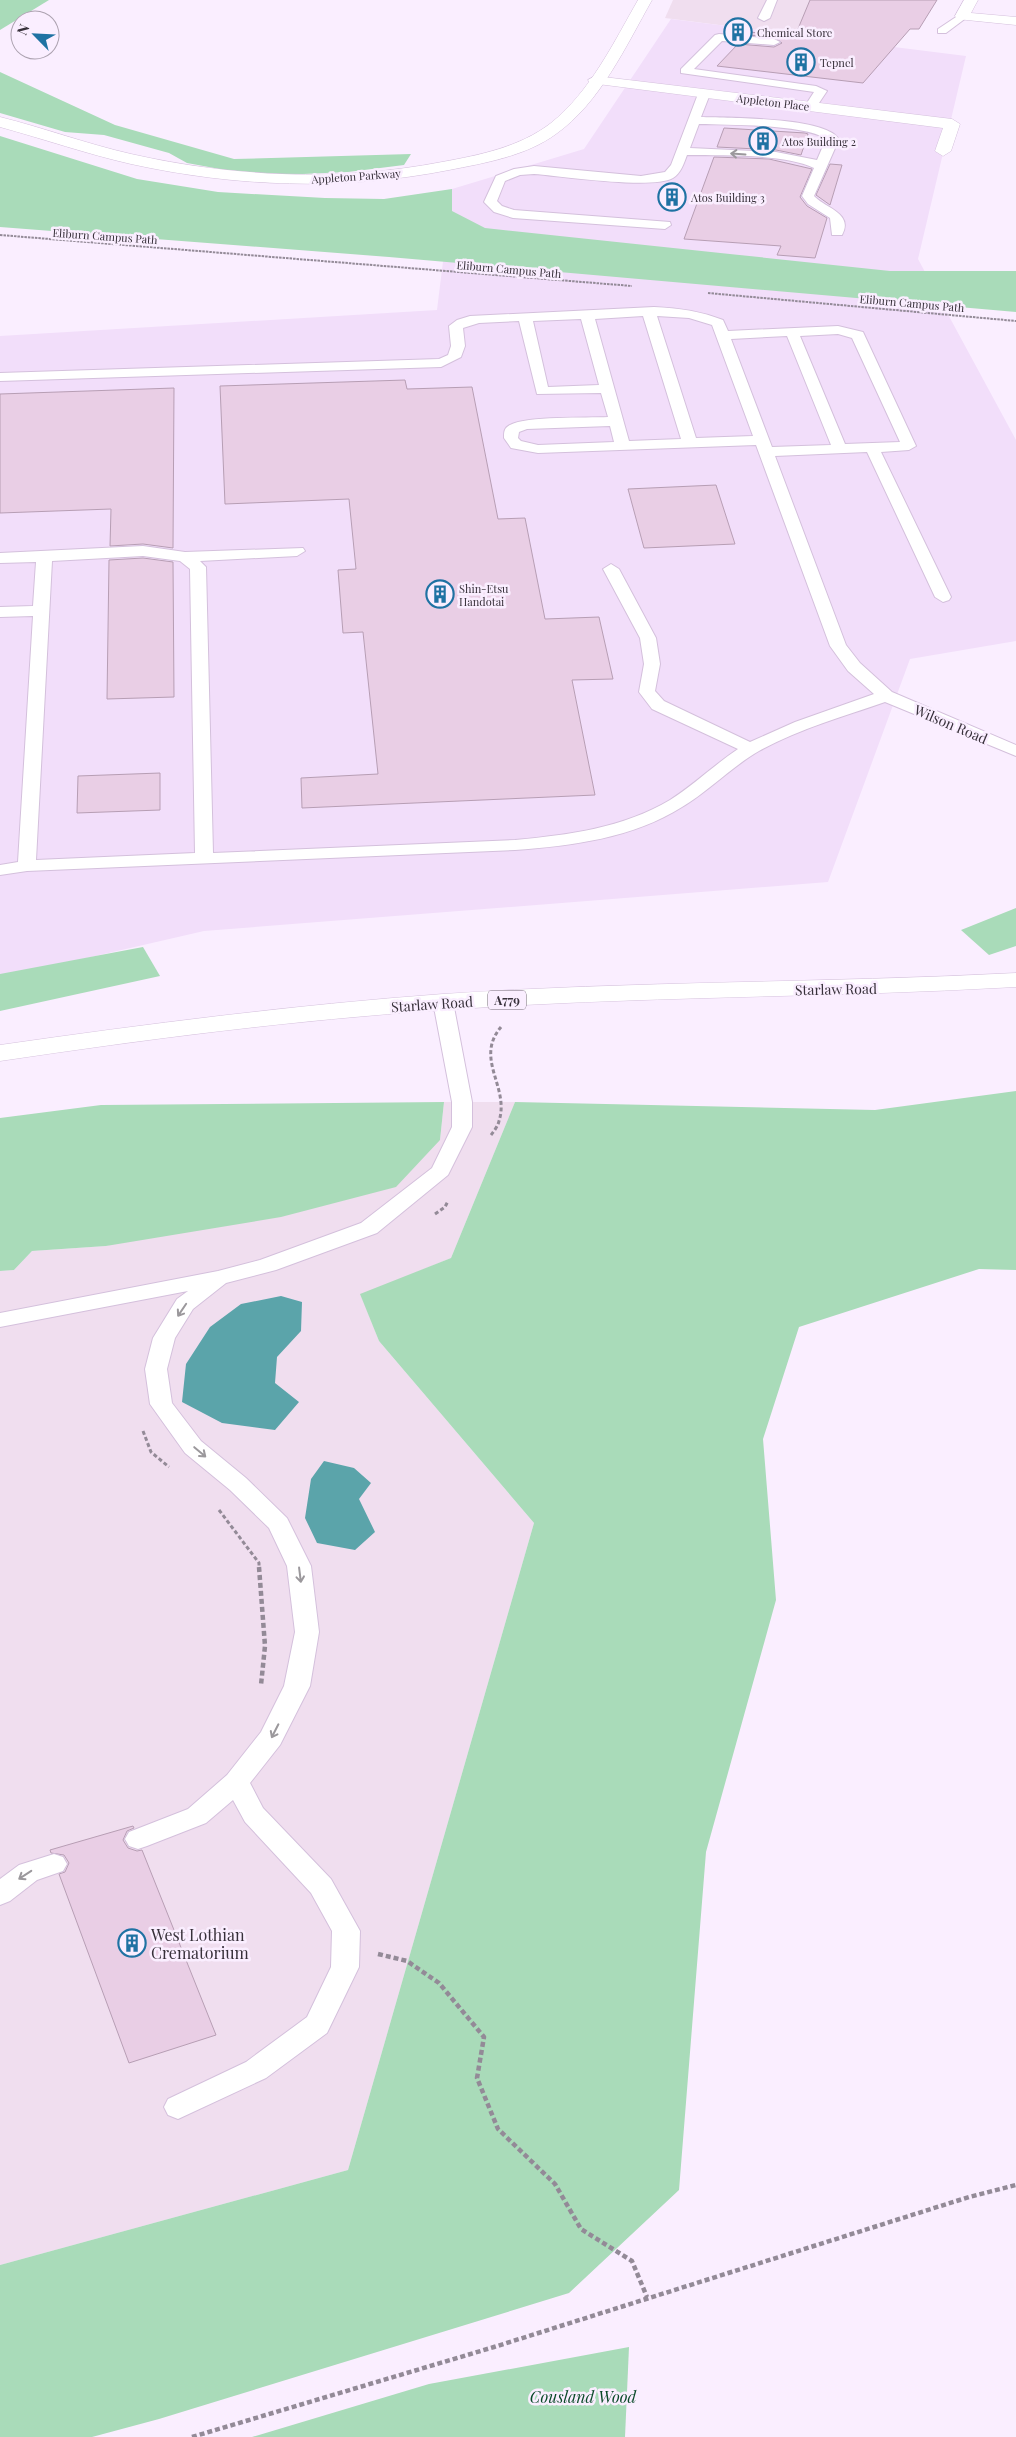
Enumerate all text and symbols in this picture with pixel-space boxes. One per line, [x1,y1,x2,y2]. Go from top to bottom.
north arrow [10,10,60,60]
building icon: Chemical Store [723,17,753,47]
text: N [12,21,33,38]
place label: Chemical Store [757,25,833,40]
building icon: Tepnel [786,47,816,77]
place label: Tepnel [820,55,854,70]
street label: Appleton Place [735,90,811,114]
building icon: Atos Building 2 [748,126,778,156]
place label: Atos Building 2 [781,134,856,149]
one-way arrow [730,150,746,159]
street label: Appleton Parkway [310,165,402,187]
building icon: Atos Building 3 [657,182,687,212]
place label: Atos Building 3 [690,190,765,205]
street label: Eliburn Campus Path [52,225,159,247]
street label: Eliburn Campus Path [456,257,563,281]
street label: Eliburn Campus Path [859,291,966,315]
building icon: Shin-Etsu Handotai [425,579,455,609]
place label: Shin-Etsu Handotai [459,581,509,609]
street label: Wilson Road [910,700,991,748]
street label: Starlaw Road [795,979,877,999]
road number: A779 [488,990,526,1010]
street label: Starlaw Road [390,992,474,1016]
one-way arrow [177,1303,187,1317]
one-way arrow [193,1447,206,1458]
one-way arrow [295,1567,305,1583]
one-way arrow [270,1723,279,1738]
one-way arrow [18,1870,32,1880]
place label: West Lothian Crematorium [150,1924,249,1963]
building icon: West Lothian Crematorium [117,1928,147,1958]
park label: Cousland Wood [530,2386,638,2407]

